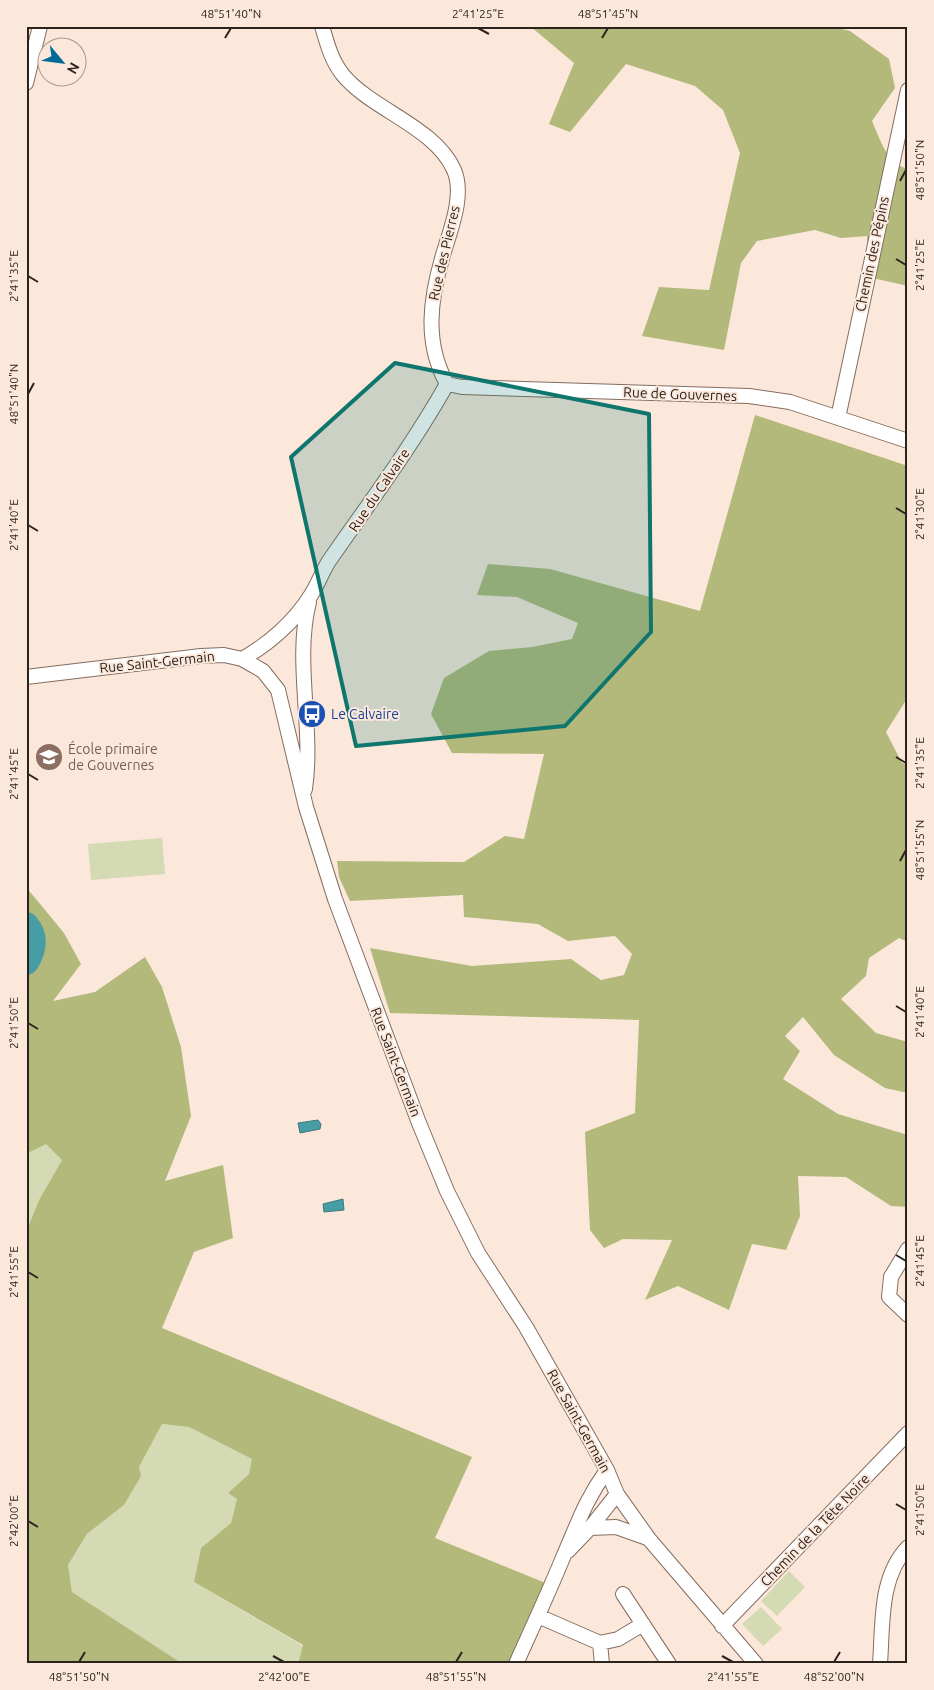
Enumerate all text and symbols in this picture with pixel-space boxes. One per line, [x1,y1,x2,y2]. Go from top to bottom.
text: 48°51'40"N [201,7,261,20]
text: 2°41'25"E [452,7,504,20]
text: 48°51'45"N [578,7,638,20]
north arrow [38,38,88,88]
text: N [64,60,83,77]
text: 48°51'50"N [913,140,926,200]
street label: Chemin des Pépins [852,195,892,313]
street label: Rue des Pierres [425,204,463,302]
text: 2°41'25"E [913,239,926,291]
text: 2°41'35"E [7,250,20,302]
text: 48°51'40"N [7,364,20,424]
street label: Rue de Gouvernes [623,384,737,404]
street label: Rue du Calvaire [345,445,413,535]
text: 2°41'30"E [913,488,926,540]
text: 2°41'40"E [7,499,20,551]
street label: Rue Saint-Germain [99,648,215,676]
bus stop icon: Le Calvaire [297,699,327,729]
place label: Le Calvaire [331,706,399,722]
text: 2°41'35"E [913,737,926,789]
place label: École primaire de Gouvernes [68,740,158,773]
school or university icon: École primaire de Gouvernes [34,742,64,772]
text: 2°41'45"E [7,748,20,800]
text: 48°51'55"N [913,820,926,880]
text: 2°41'40"E [913,986,926,1038]
text: 2°41'50"E [7,997,20,1049]
street label: Rue Saint-Germain [368,1005,424,1119]
text: 2°41'45"E [913,1235,926,1287]
text: 2°41'55"E [7,1246,20,1298]
street label: Rue Saint-Germain [544,1366,614,1476]
street label: Chemin de la Tête Noire [757,1470,873,1590]
text: 2°41'50"E [913,1484,926,1536]
text: 2°42'00"E [7,1495,20,1547]
text: 48°51'50"N [49,1670,109,1683]
text: 2°42'00"E [258,1670,310,1683]
text: 48°51'55"N [426,1670,486,1683]
text: 2°41'55"E [707,1670,759,1683]
text: 48°52'00"N [804,1670,864,1683]

